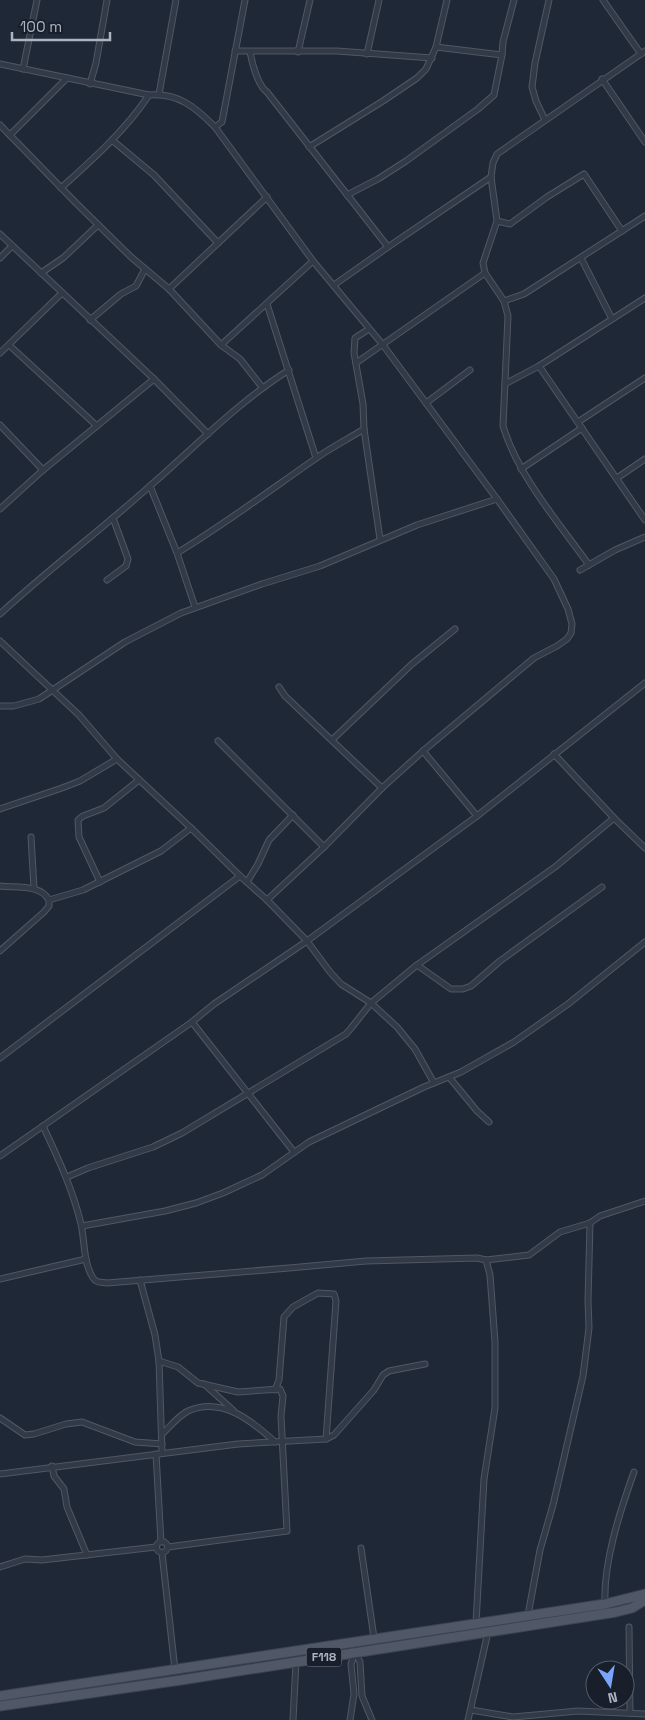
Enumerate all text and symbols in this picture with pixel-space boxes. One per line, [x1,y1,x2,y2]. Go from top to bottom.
scale bar [12,10,110,42]
text: 100 m [20,17,62,36]
road number: F118 [306,1648,342,1666]
north arrow [585,1660,635,1710]
text: N [606,1688,619,1707]

